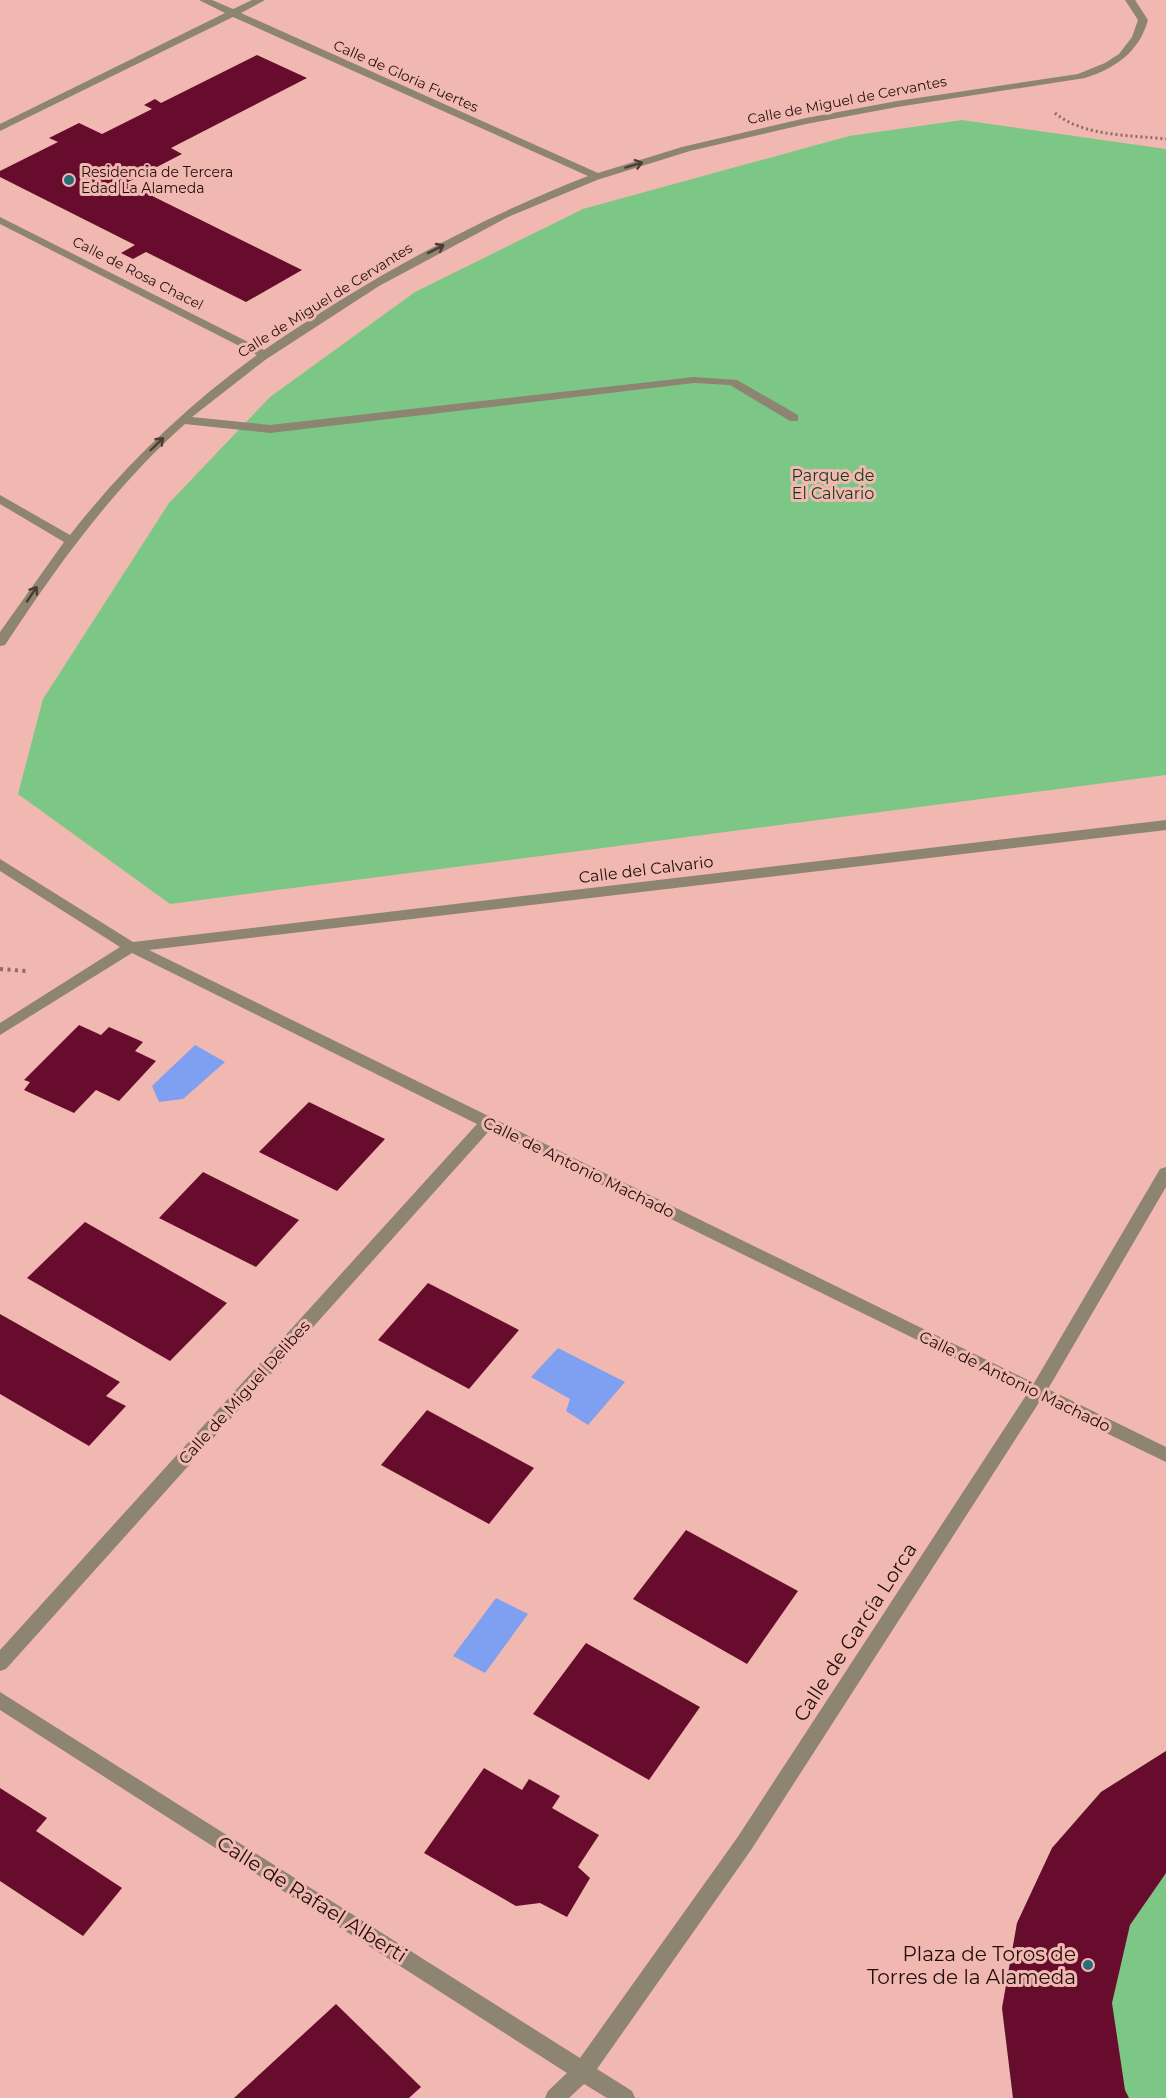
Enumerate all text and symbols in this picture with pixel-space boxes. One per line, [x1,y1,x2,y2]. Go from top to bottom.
street label: Calle de Gloria Fuertes [331,36,481,116]
street label: Calle de Miguel de Cervantes [746,72,948,128]
one-way arrow [624,159,643,170]
place label: Residencia de Tercera Edad La Alameda [81,163,233,197]
marker: Residencia de Tercera Edad La Alameda [62,173,76,187]
street label: Calle de Rosa Chacel [69,232,207,314]
street label: Calle de Miguel de Cervantes [234,239,416,361]
one-way arrow [426,243,444,254]
one-way arrow [149,437,164,451]
park label: Parque de El Calvario [792,466,874,503]
one-way arrow [26,585,39,602]
street label: Calle del Calvario [578,852,714,887]
street label: Calle de Antonio Machado [480,1113,678,1222]
street label: Calle de Miguel Delibes [175,1316,314,1468]
street label: Calle de Antonio Machado [916,1327,1114,1436]
street label: Calle de García Lorca [788,1538,922,1726]
street label: Calle de Rafael Alberti [213,1831,411,1967]
place label: Plaza de Toros de Torres de la Alameda [867,1942,1076,1989]
marker: Plaza de Toros de Torres de la Alameda [1081,1958,1095,1972]

